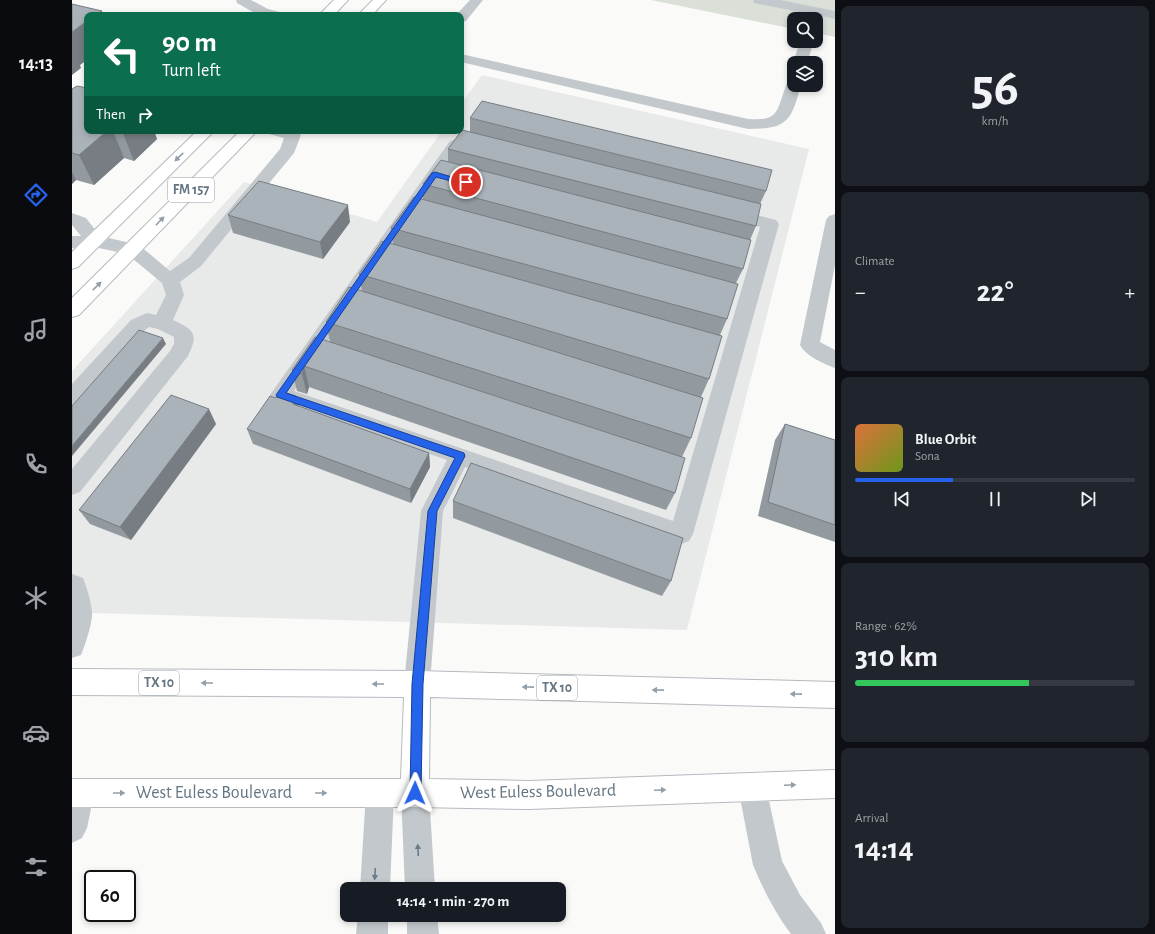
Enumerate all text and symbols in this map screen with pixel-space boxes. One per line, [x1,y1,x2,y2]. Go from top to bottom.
map controls [787,12,823,92]
button: search [787,12,823,48]
icon: left [96,28,148,80]
text: 90 m [162,29,217,57]
text: 14:13 [19,55,53,73]
button: layers [787,56,823,92]
text: Turn left [162,62,221,80]
text: 56 [971,62,1019,114]
icon: right [134,104,156,126]
text: Then [96,107,126,122]
text: km/h [982,115,1008,128]
one-way arrow [174,152,184,162]
pin [449,165,483,199]
icon: arrive [455,171,477,193]
road number: FM 157 [168,178,214,202]
icon: directions [22,181,50,209]
one-way arrow [155,216,165,226]
text: Climate [855,255,894,268]
text: 22° [976,277,1014,307]
one-way arrow [92,281,102,291]
text: − [855,281,866,303]
text: + [1124,281,1135,303]
icon: music [22,316,50,344]
text: Blue Orbit [915,432,976,447]
icon: phone [22,450,50,478]
text: Sona [915,450,940,463]
icon: previous [891,488,913,510]
icon: pause [984,488,1006,510]
icon: next [1077,488,1099,510]
icon: climate [22,584,50,612]
text: Range · 62% [855,620,917,633]
text: 310 km [855,642,938,672]
road number: TX 10 [139,671,179,695]
road number: TX 10 [537,676,577,700]
one-way arrow [200,680,213,686]
one-way arrow [371,681,384,687]
one-way arrow [521,684,534,690]
one-way arrow [652,687,664,694]
one-way arrow [789,691,802,697]
icon: car [22,719,50,747]
position arrow [394,772,436,814]
street label: West Euless Boulevard [460,782,616,802]
one-way arrow [784,782,796,789]
street label: West Euless Boulevard [136,784,292,802]
one-way arrow [654,787,667,793]
one-way arrow [113,790,126,796]
one-way arrow [315,790,328,796]
text: Arrival [855,812,888,825]
text: 14:14 [855,834,914,864]
one-way arrow [415,844,422,856]
icon: filters [22,853,50,881]
one-way arrow [372,868,379,880]
speed limit sign: 60 [84,870,136,922]
text: 14:14 · 1 min · 270 m [397,894,509,909]

